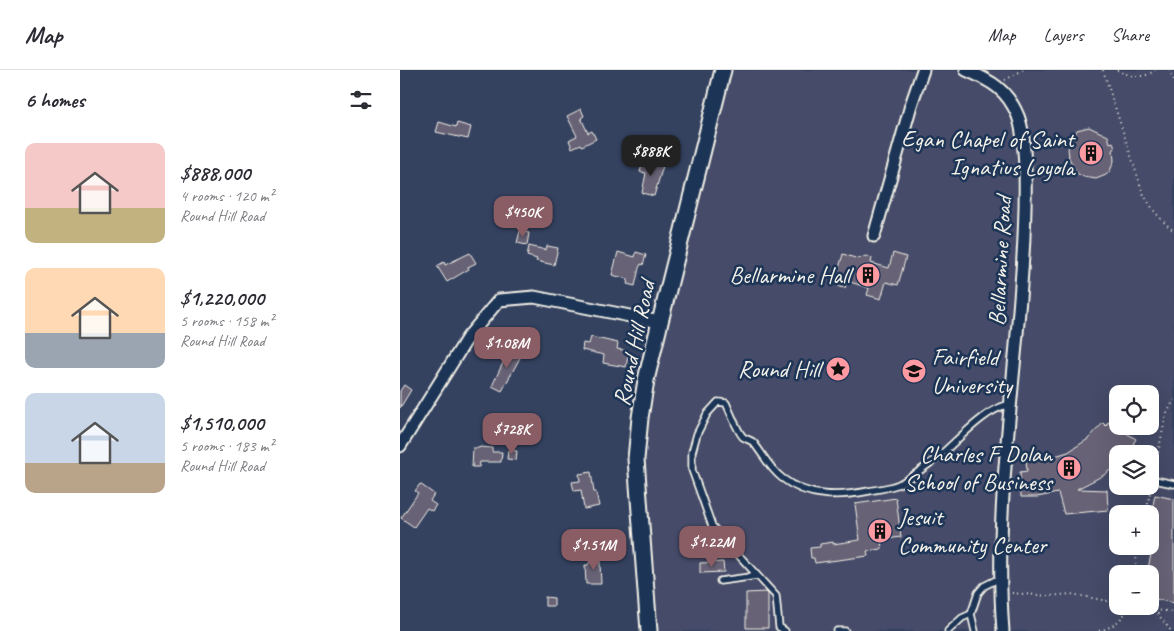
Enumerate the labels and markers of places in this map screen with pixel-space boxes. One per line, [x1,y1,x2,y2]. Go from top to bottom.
place label: Egan Chapel of Saint Ignatius Loyola [901,124,1076,182]
pin: $888K [616,134,686,177]
building icon: Egan Chapel of Saint Ignatius Loyola [1078,140,1104,166]
pin: $450K [488,196,558,238]
place label: Bellarmine Hall [730,260,854,290]
building icon: Bellarmine Hall [855,262,881,288]
pin: $1.08M [466,326,548,369]
place label: Fairfield University [932,342,1014,400]
place label: Round Hill [738,354,824,384]
place icon: Round Hill [825,356,851,382]
school or university icon: Fairfield University [901,358,927,384]
pin: $728K [477,412,547,455]
place label: Charles F Dolan School of Business [904,439,1054,497]
building icon: Charles F Dolan School of Business [1056,455,1082,481]
place label: Jesuit Community Center [897,502,1049,560]
building icon: Jesuit Community Center [867,518,893,544]
pin: $1.22M [671,526,753,568]
pin: $1.51M [553,528,635,571]

